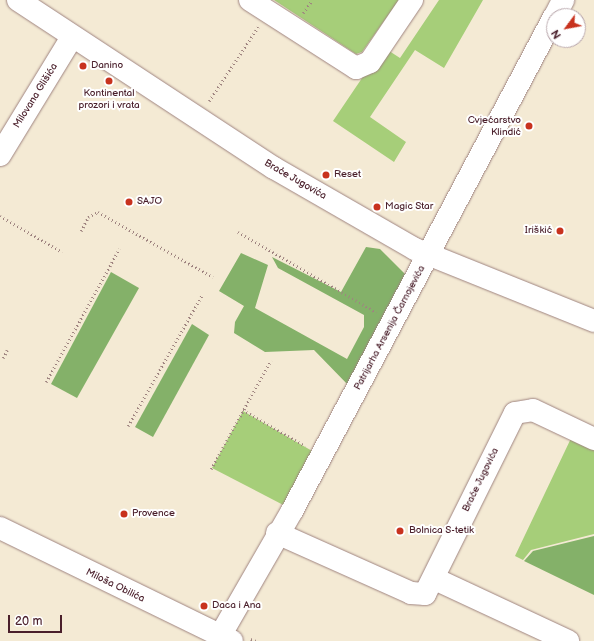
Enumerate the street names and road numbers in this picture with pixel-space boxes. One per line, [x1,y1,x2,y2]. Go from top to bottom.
street label: Milovana Glišića [11,61,61,131]
street label: Braće Jugovića [262,157,328,203]
street label: Patrijarha Arsenija Čarnojevića [352,264,428,392]
street label: Braće Jugovića [460,446,502,514]
street label: Miloša Obilića [84,567,146,605]

